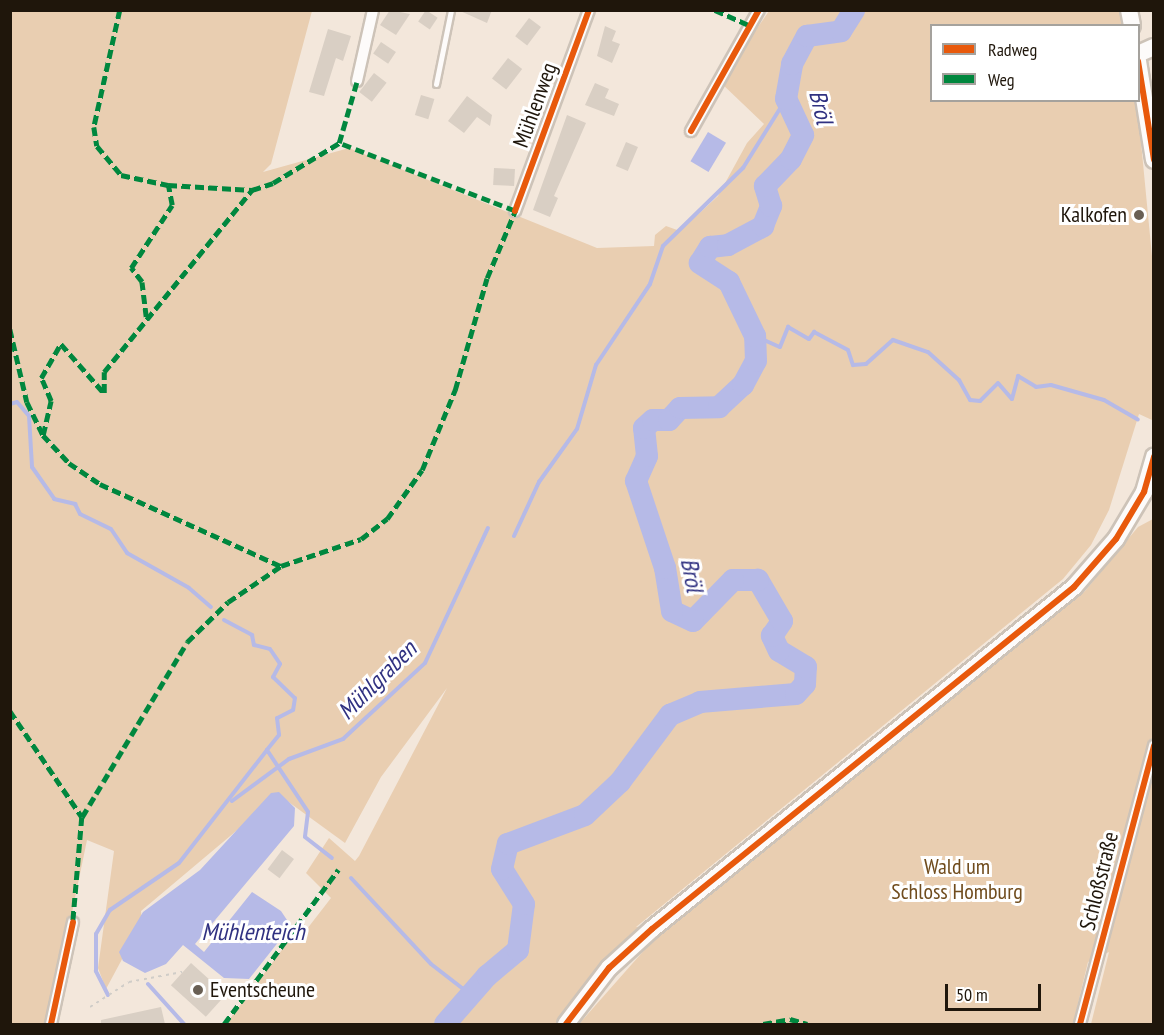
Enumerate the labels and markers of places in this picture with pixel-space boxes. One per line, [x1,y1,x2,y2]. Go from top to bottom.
place label: Kalkofen [1061,202,1127,228]
marker: Kalkofen [1132,208,1146,222]
place label: Eventscheune [210,977,315,1003]
marker: Eventscheune [191,983,205,997]

